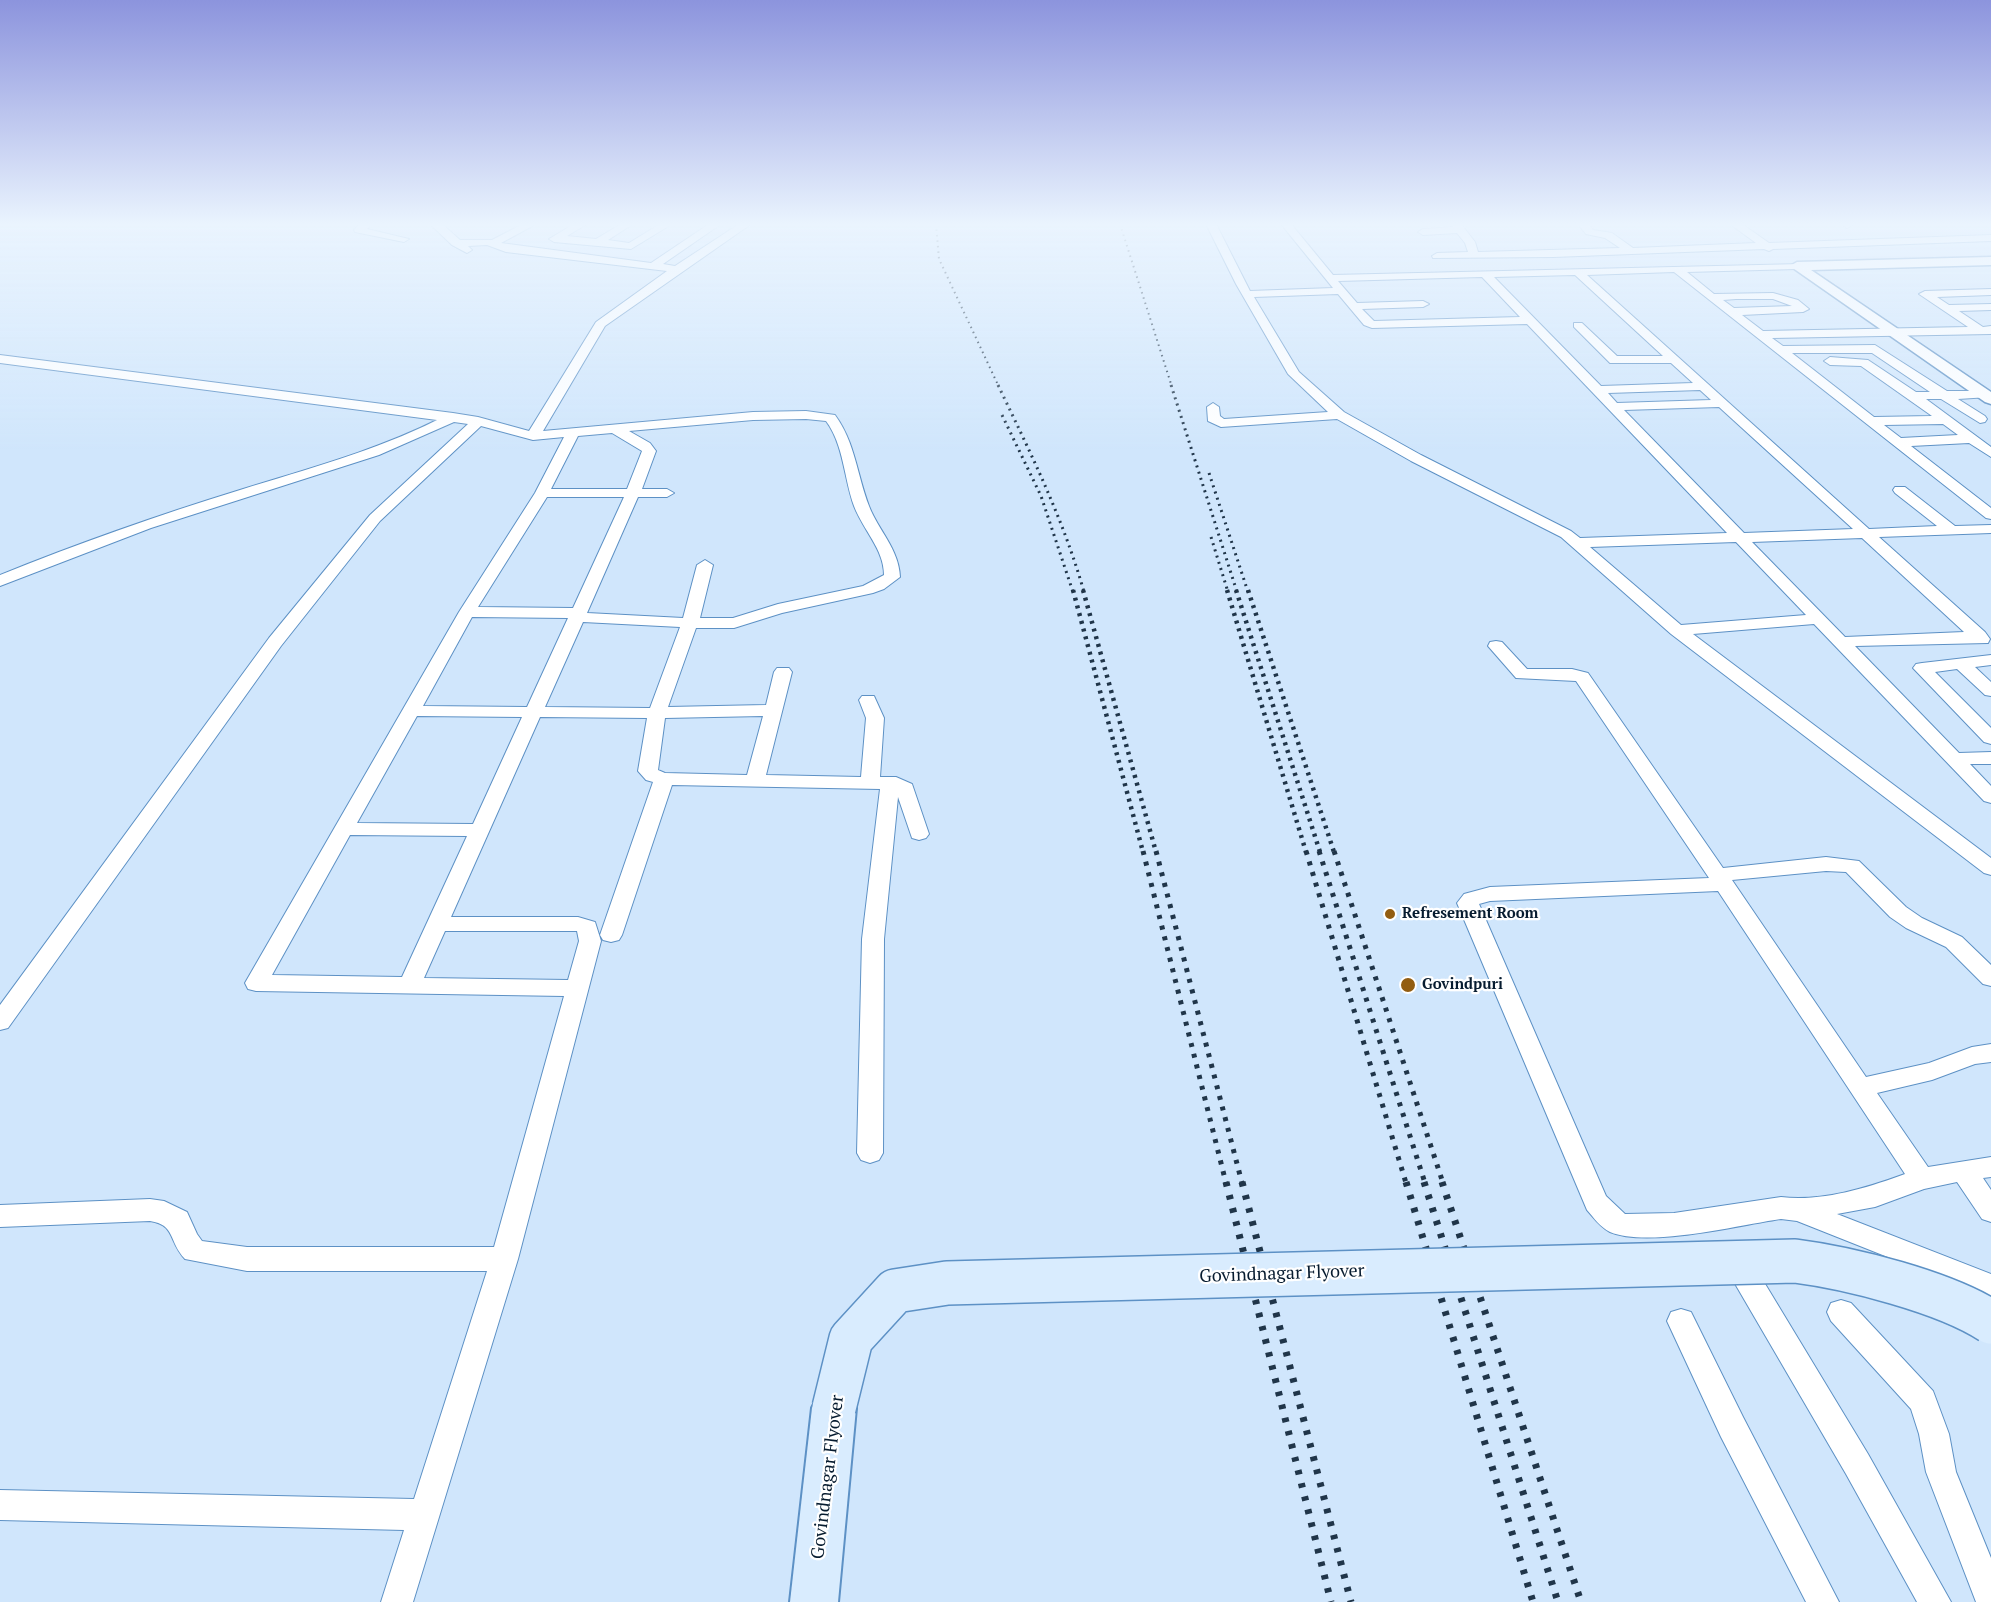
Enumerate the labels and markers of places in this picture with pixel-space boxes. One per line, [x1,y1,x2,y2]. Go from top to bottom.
place label: Refresement Room [1402,905,1538,923]
marker: Refresement Room [1383,907,1397,921]
marker: Govindpuri [1399,976,1417,994]
place label: Govindpuri [1422,976,1503,994]

